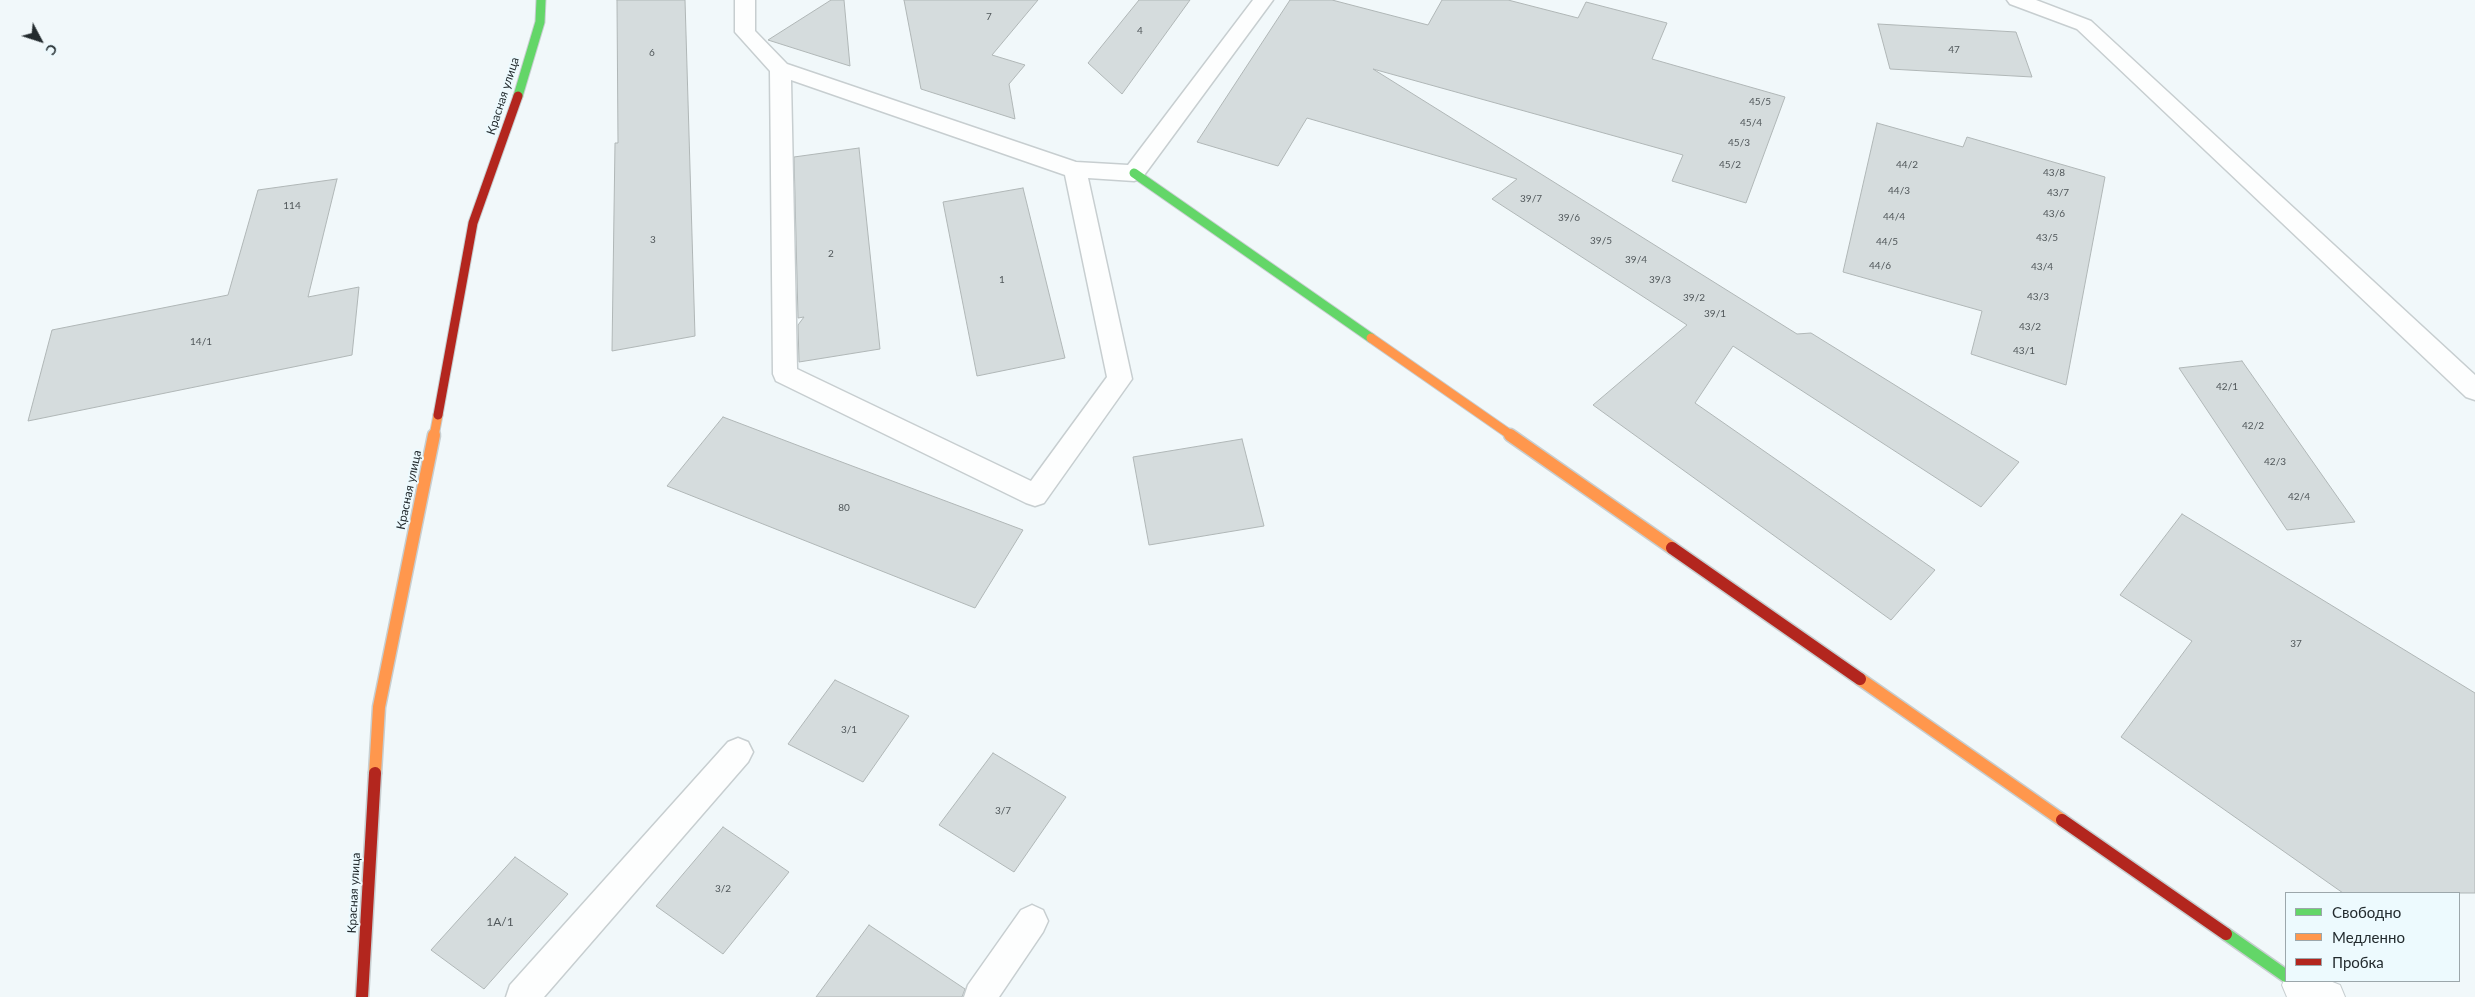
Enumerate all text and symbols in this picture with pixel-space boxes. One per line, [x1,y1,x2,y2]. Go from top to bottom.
house number: 7 [986,11,992,23]
north arrow [15,15,65,65]
house number: 4 [1137,25,1143,37]
text: С [42,41,61,59]
house number: 47 [1948,44,1960,56]
house number: 6 [649,47,655,59]
street label: Красная улица [484,55,522,137]
house number: 45/5 [1749,96,1771,108]
house number: 45/4 [1740,117,1762,129]
house number: 45/3 [1728,137,1750,149]
house number: 45/2 [1719,159,1741,171]
house number: 44/2 [1896,159,1918,171]
house number: 43/8 [2043,167,2065,179]
house number: 44/3 [1888,185,1910,197]
house number: 43/7 [2047,187,2069,199]
house number: 39/7 [1520,193,1542,205]
house number: 114 [283,200,301,212]
house number: 43/6 [2043,208,2065,220]
house number: 44/4 [1883,211,1905,223]
house number: 39/6 [1558,212,1580,224]
house number: 43/5 [2036,232,2058,244]
house number: 3 [650,234,656,246]
house number: 39/5 [1590,235,1612,247]
house number: 44/5 [1876,236,1898,248]
house number: 2 [828,248,834,260]
house number: 39/4 [1625,254,1647,266]
house number: 44/6 [1869,260,1891,272]
house number: 43/4 [2031,261,2053,273]
house number: 1 [999,274,1005,286]
house number: 39/3 [1649,274,1671,286]
house number: 43/3 [2027,291,2049,303]
house number: 39/2 [1683,292,1705,304]
house number: 39/1 [1704,308,1726,320]
house number: 43/2 [2019,321,2041,333]
house number: 14/1 [190,336,212,348]
house number: 43/1 [2013,345,2035,357]
house number: 42/1 [2216,381,2238,393]
house number: 42/2 [2242,420,2264,432]
street label: Красная улица [394,449,424,531]
house number: 42/3 [2264,456,2286,468]
house number: 42/4 [2288,491,2310,503]
house number: 80 [838,502,850,514]
house number: 37 [2290,638,2302,650]
house number: 3/1 [841,724,857,736]
house number: 3/7 [995,805,1011,817]
street label: Красная улица [345,852,363,934]
house number: 3/2 [715,883,731,895]
legend [2285,892,2460,982]
text: Свободно [2332,903,2401,921]
house number: 1А/1 [486,915,514,929]
text: Медленно [2332,928,2405,946]
text: Пробка [2332,953,2384,971]

